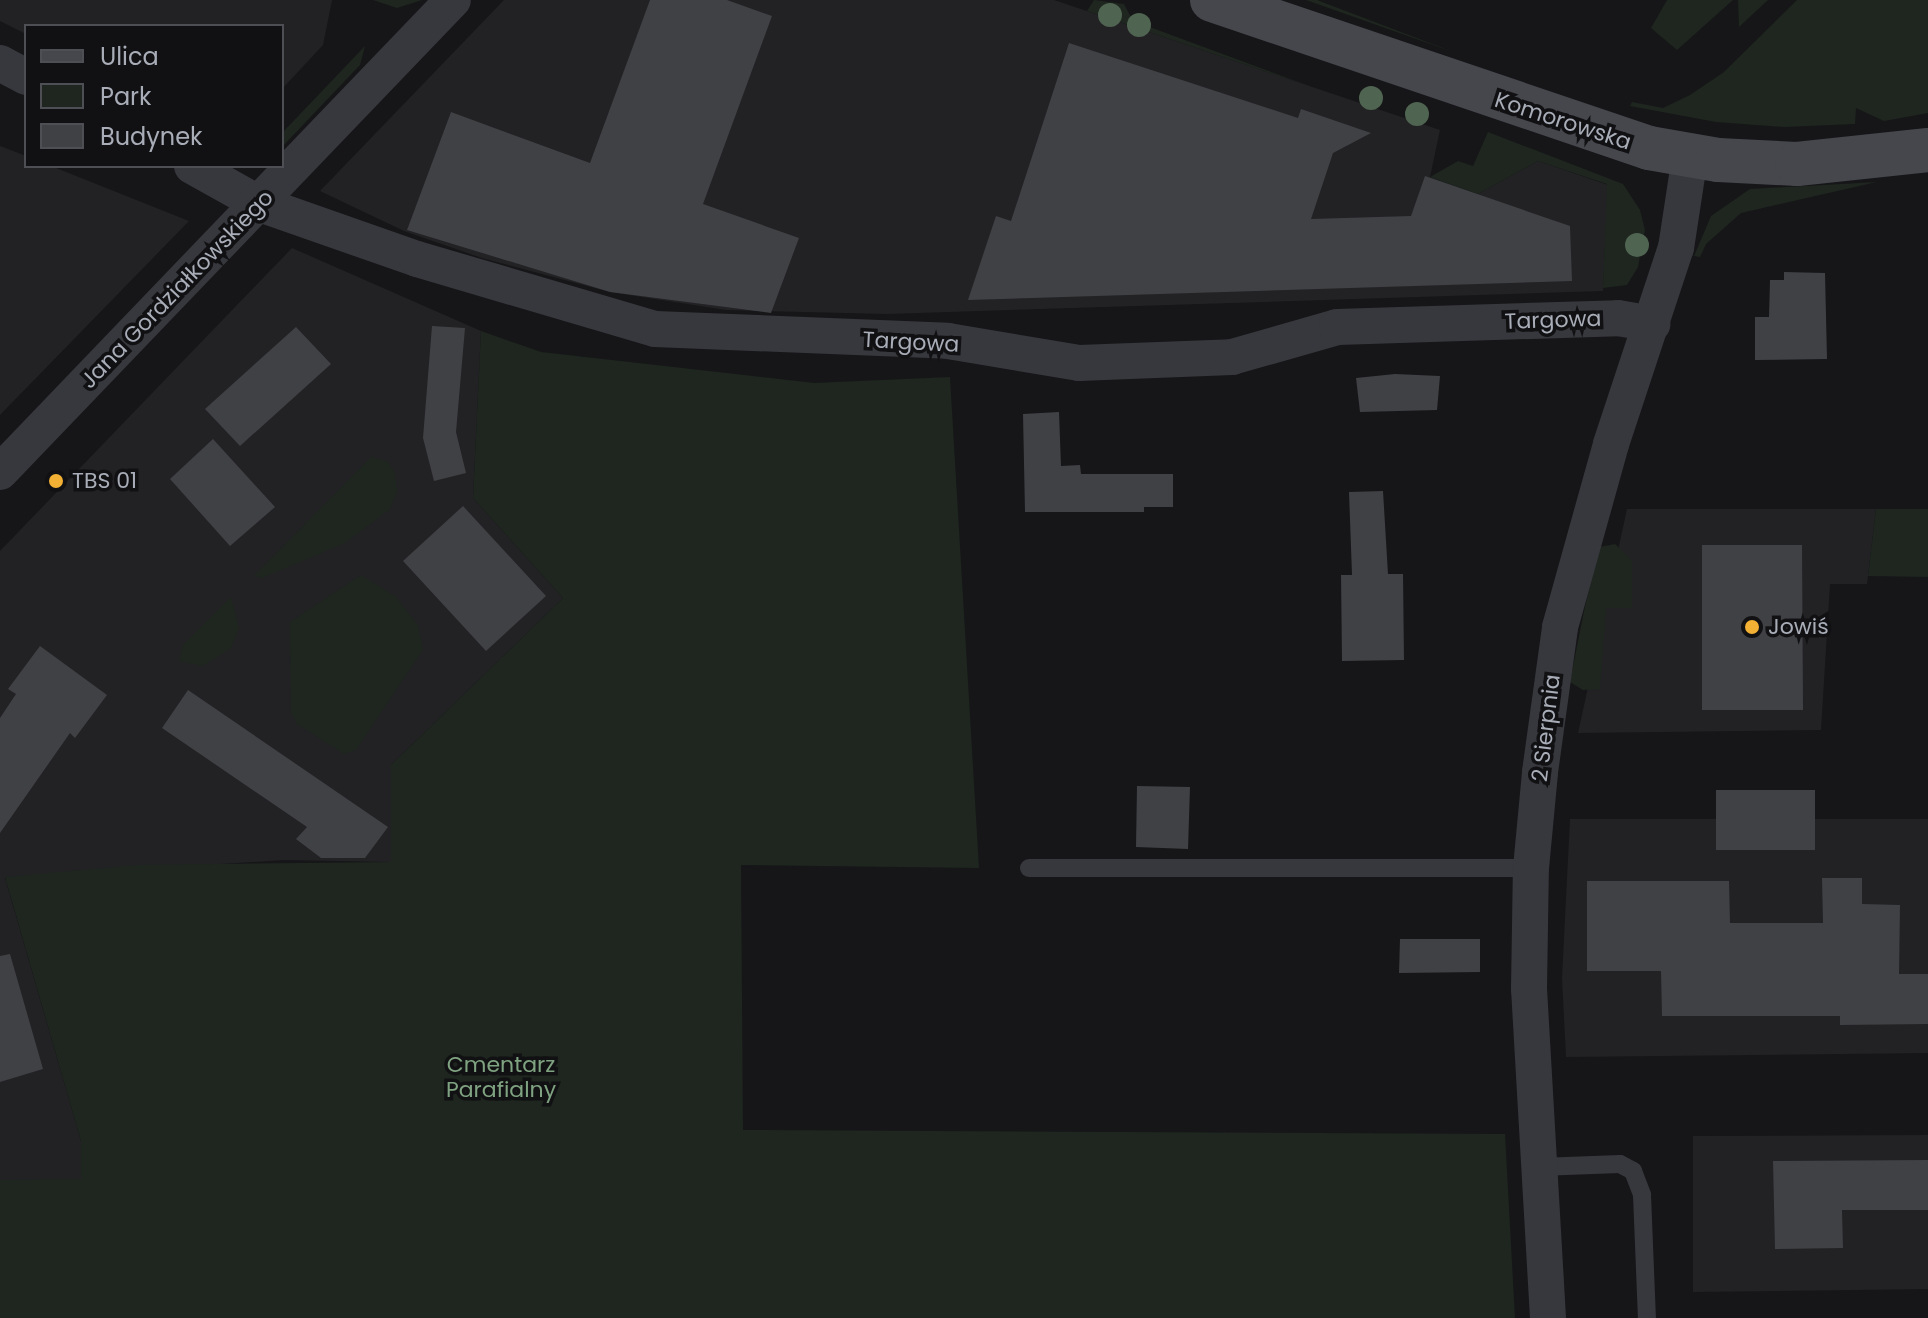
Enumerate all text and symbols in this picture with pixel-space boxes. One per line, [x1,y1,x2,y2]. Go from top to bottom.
legend [24,24,284,168]
text: Ulica [100,40,159,73]
text: Park [100,80,151,113]
street label: Komorowska [1491,87,1635,155]
text: Budynek [100,120,202,153]
street label: Jana Gordziałkowskiego [75,184,279,394]
street label: Targowa [1504,305,1602,335]
street label: Targowa [862,326,960,358]
place label: TBS 01 [72,468,137,494]
marker: TBS 01 [47,472,65,490]
place label: Jowiś [1768,614,1829,640]
marker: Jowiś [1743,618,1761,636]
street label: 2 Sierpnia [1526,673,1566,783]
park label: Cmentarz Parafialny [446,1051,556,1102]

